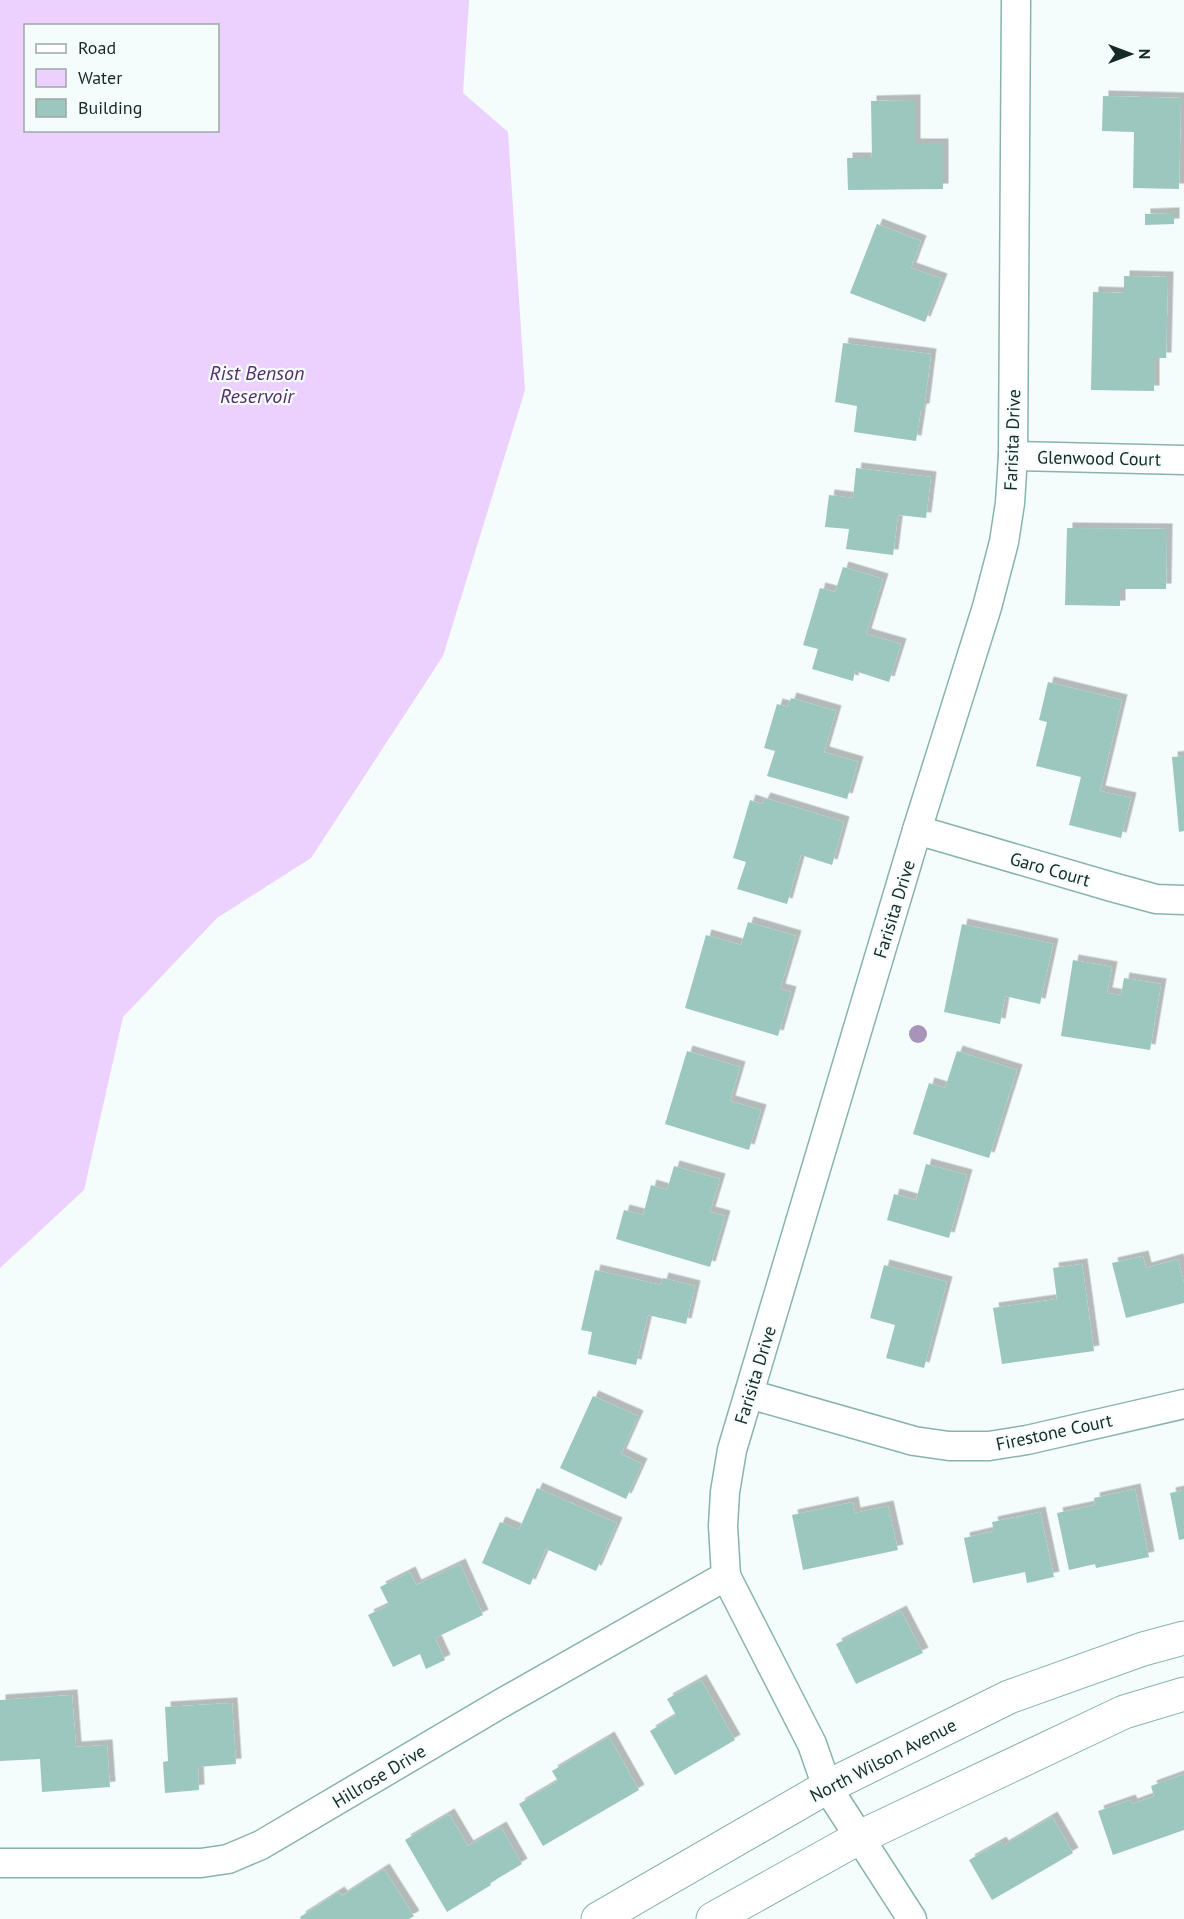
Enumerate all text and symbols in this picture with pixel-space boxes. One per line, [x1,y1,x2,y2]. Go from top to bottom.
legend [24,24,219,132]
north arrow [1100,24,1160,84]
text: Road [78,36,116,59]
text: N [1135,49,1155,59]
text: Water [78,66,122,89]
text: Building [78,96,142,119]
water label: Rist Benson Reservoir [210,360,304,409]
street label: Farisita Drive [999,389,1025,491]
street label: Glenwood Court [1037,445,1161,471]
street label: Garo Court [1007,847,1093,891]
street label: Farisita Drive [868,857,920,961]
street label: Farisita Drive [729,1323,781,1427]
street label: Firestone Court [994,1408,1114,1456]
street label: North Wilson Avenue [806,1713,960,1807]
street label: Hillrose Drive [328,1739,430,1813]

